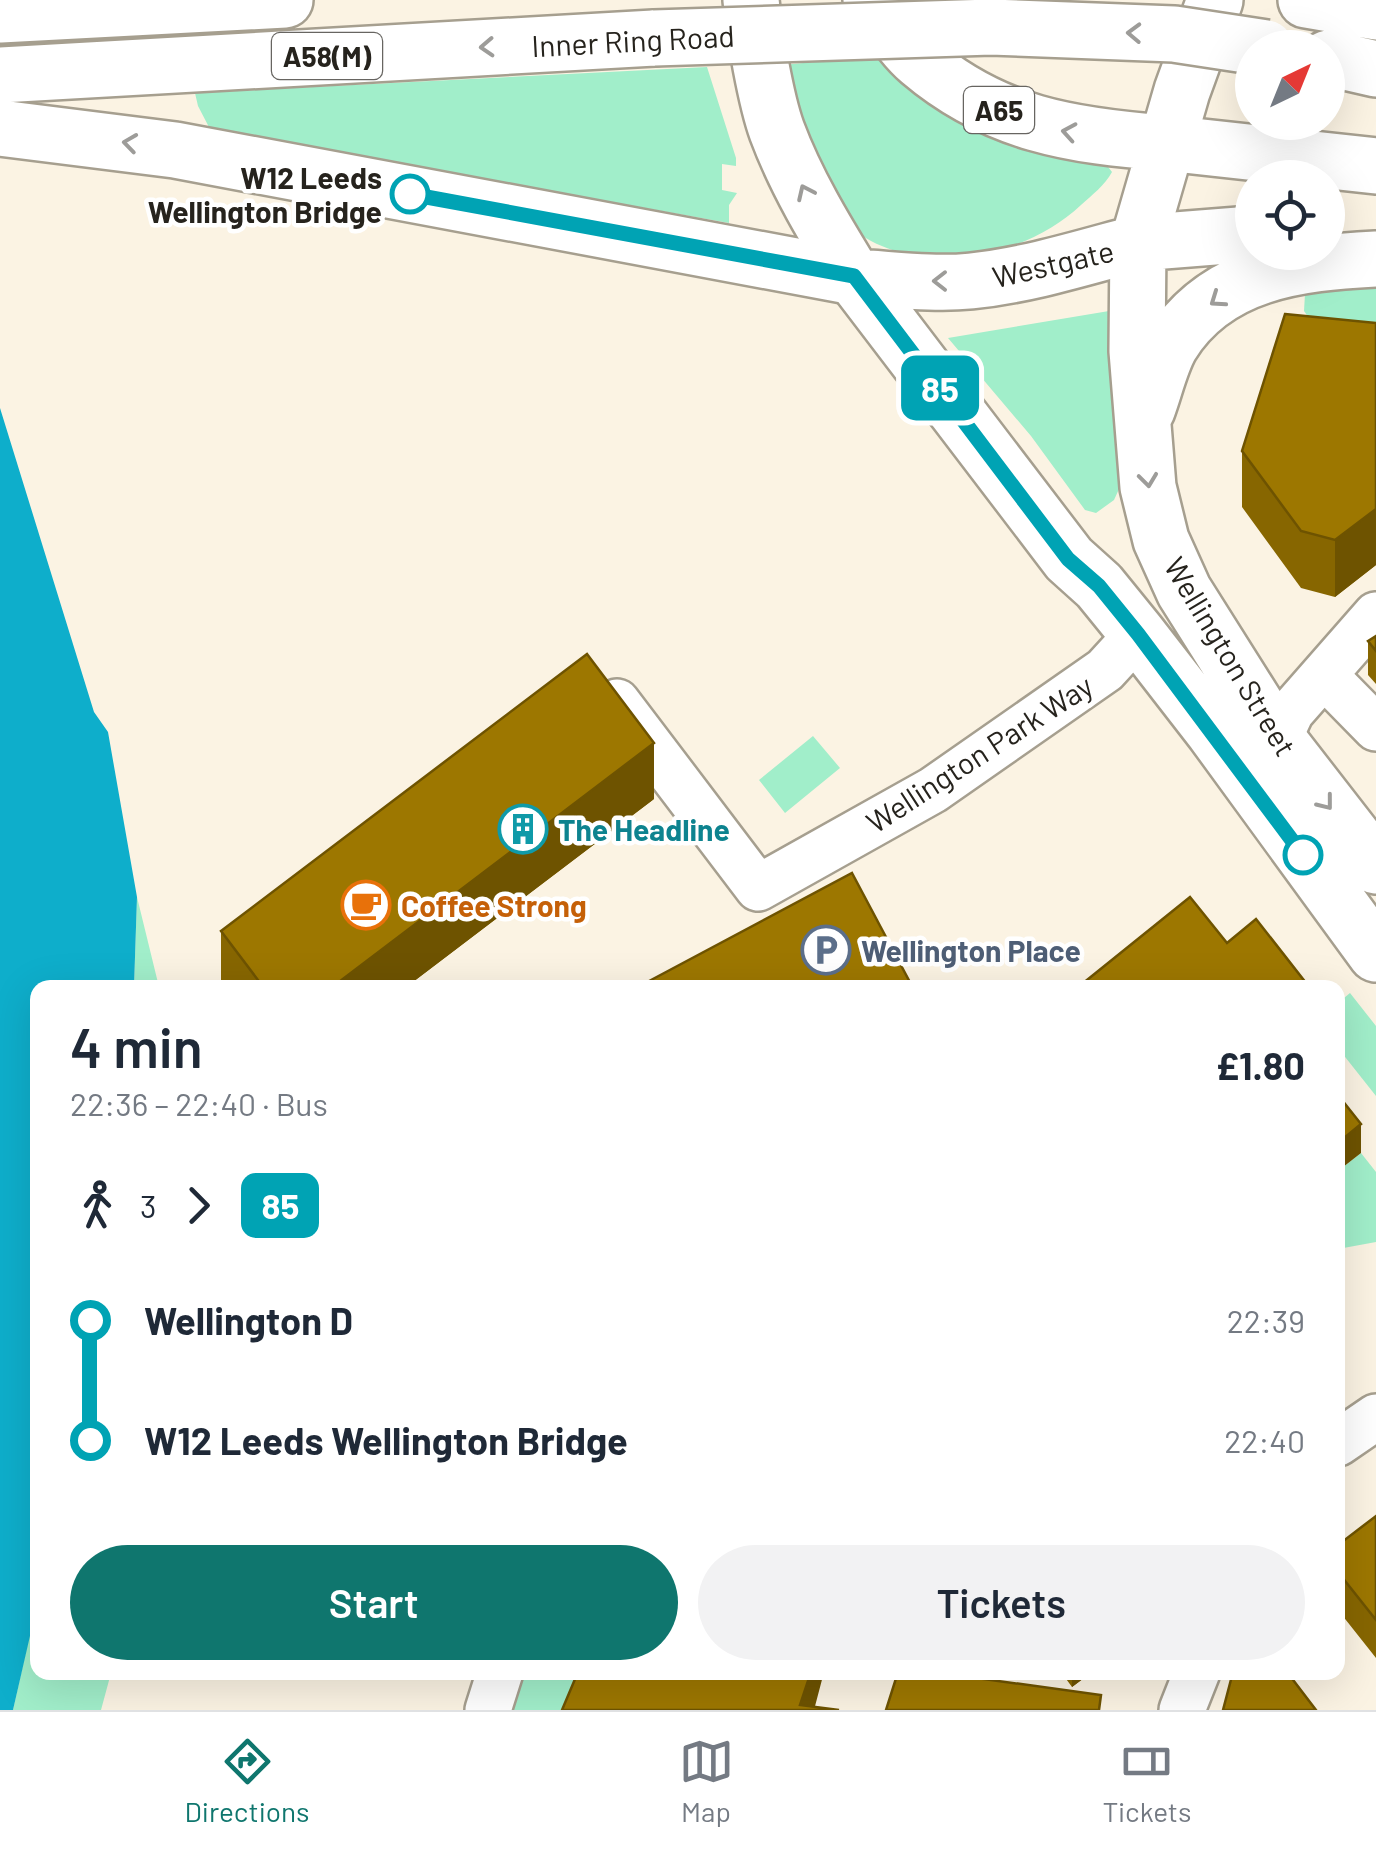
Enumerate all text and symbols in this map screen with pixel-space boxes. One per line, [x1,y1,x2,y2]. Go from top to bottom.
street label: Inner Ring Road [531,17,735,63]
one-way arrow [1126,22,1142,43]
north arrow [1235,30,1345,140]
map controls [1235,30,1345,270]
road number: A58(M) [272,33,382,79]
one-way arrow [479,36,495,57]
road number: A65 [964,87,1034,133]
one-way arrow [1061,122,1078,143]
one-way arrow [122,134,139,155]
place label: W12 Leeds Wellington Bridge [148,159,382,229]
button: locate [1235,160,1345,270]
marker: W12 Leeds Wellington Bridge [391,175,429,213]
one-way arrow [797,184,817,202]
street label: Westgate [989,232,1117,294]
one-way arrow [931,270,946,292]
one-way arrow [1210,288,1228,305]
line badge: 85 [895,356,985,420]
text: 85 [921,367,959,409]
one-way arrow [1137,472,1158,488]
street label: Wellington Street [1158,550,1304,762]
street label: Wellington Park Way [859,666,1099,840]
one-way arrow [1315,792,1332,810]
building icon: The Headline [497,803,549,855]
place label: The Headline [558,811,730,847]
unlabelled marker [1284,836,1322,874]
cafe icon: Coffee Strong [340,879,392,931]
place label: Coffee Strong [401,887,587,923]
parking icon: Wellington Place [800,924,852,976]
place label: Wellington Place [861,932,1081,968]
text: 4 min [70,1013,203,1079]
text: £1.80 [1216,1042,1305,1088]
text: 22:36 – 22:40 · Bus [70,1084,328,1122]
icon: walk [70,1178,125,1233]
icon: forward [171,1178,226,1233]
text: 85 [261,1184,299,1226]
text: 3 [140,1186,156,1224]
text: Wellington D [144,1297,353,1343]
text: 22:39 [1227,1301,1305,1339]
text: W12 Leeds Wellington Bridge [144,1417,628,1463]
text: 22:40 [1224,1421,1305,1459]
button: Start [70,1545,678,1660]
button: Tickets [698,1545,1305,1660]
tab: Directions [184,1734,310,1828]
tab: Map [679,1734,734,1828]
tab: Tickets [1102,1734,1192,1828]

